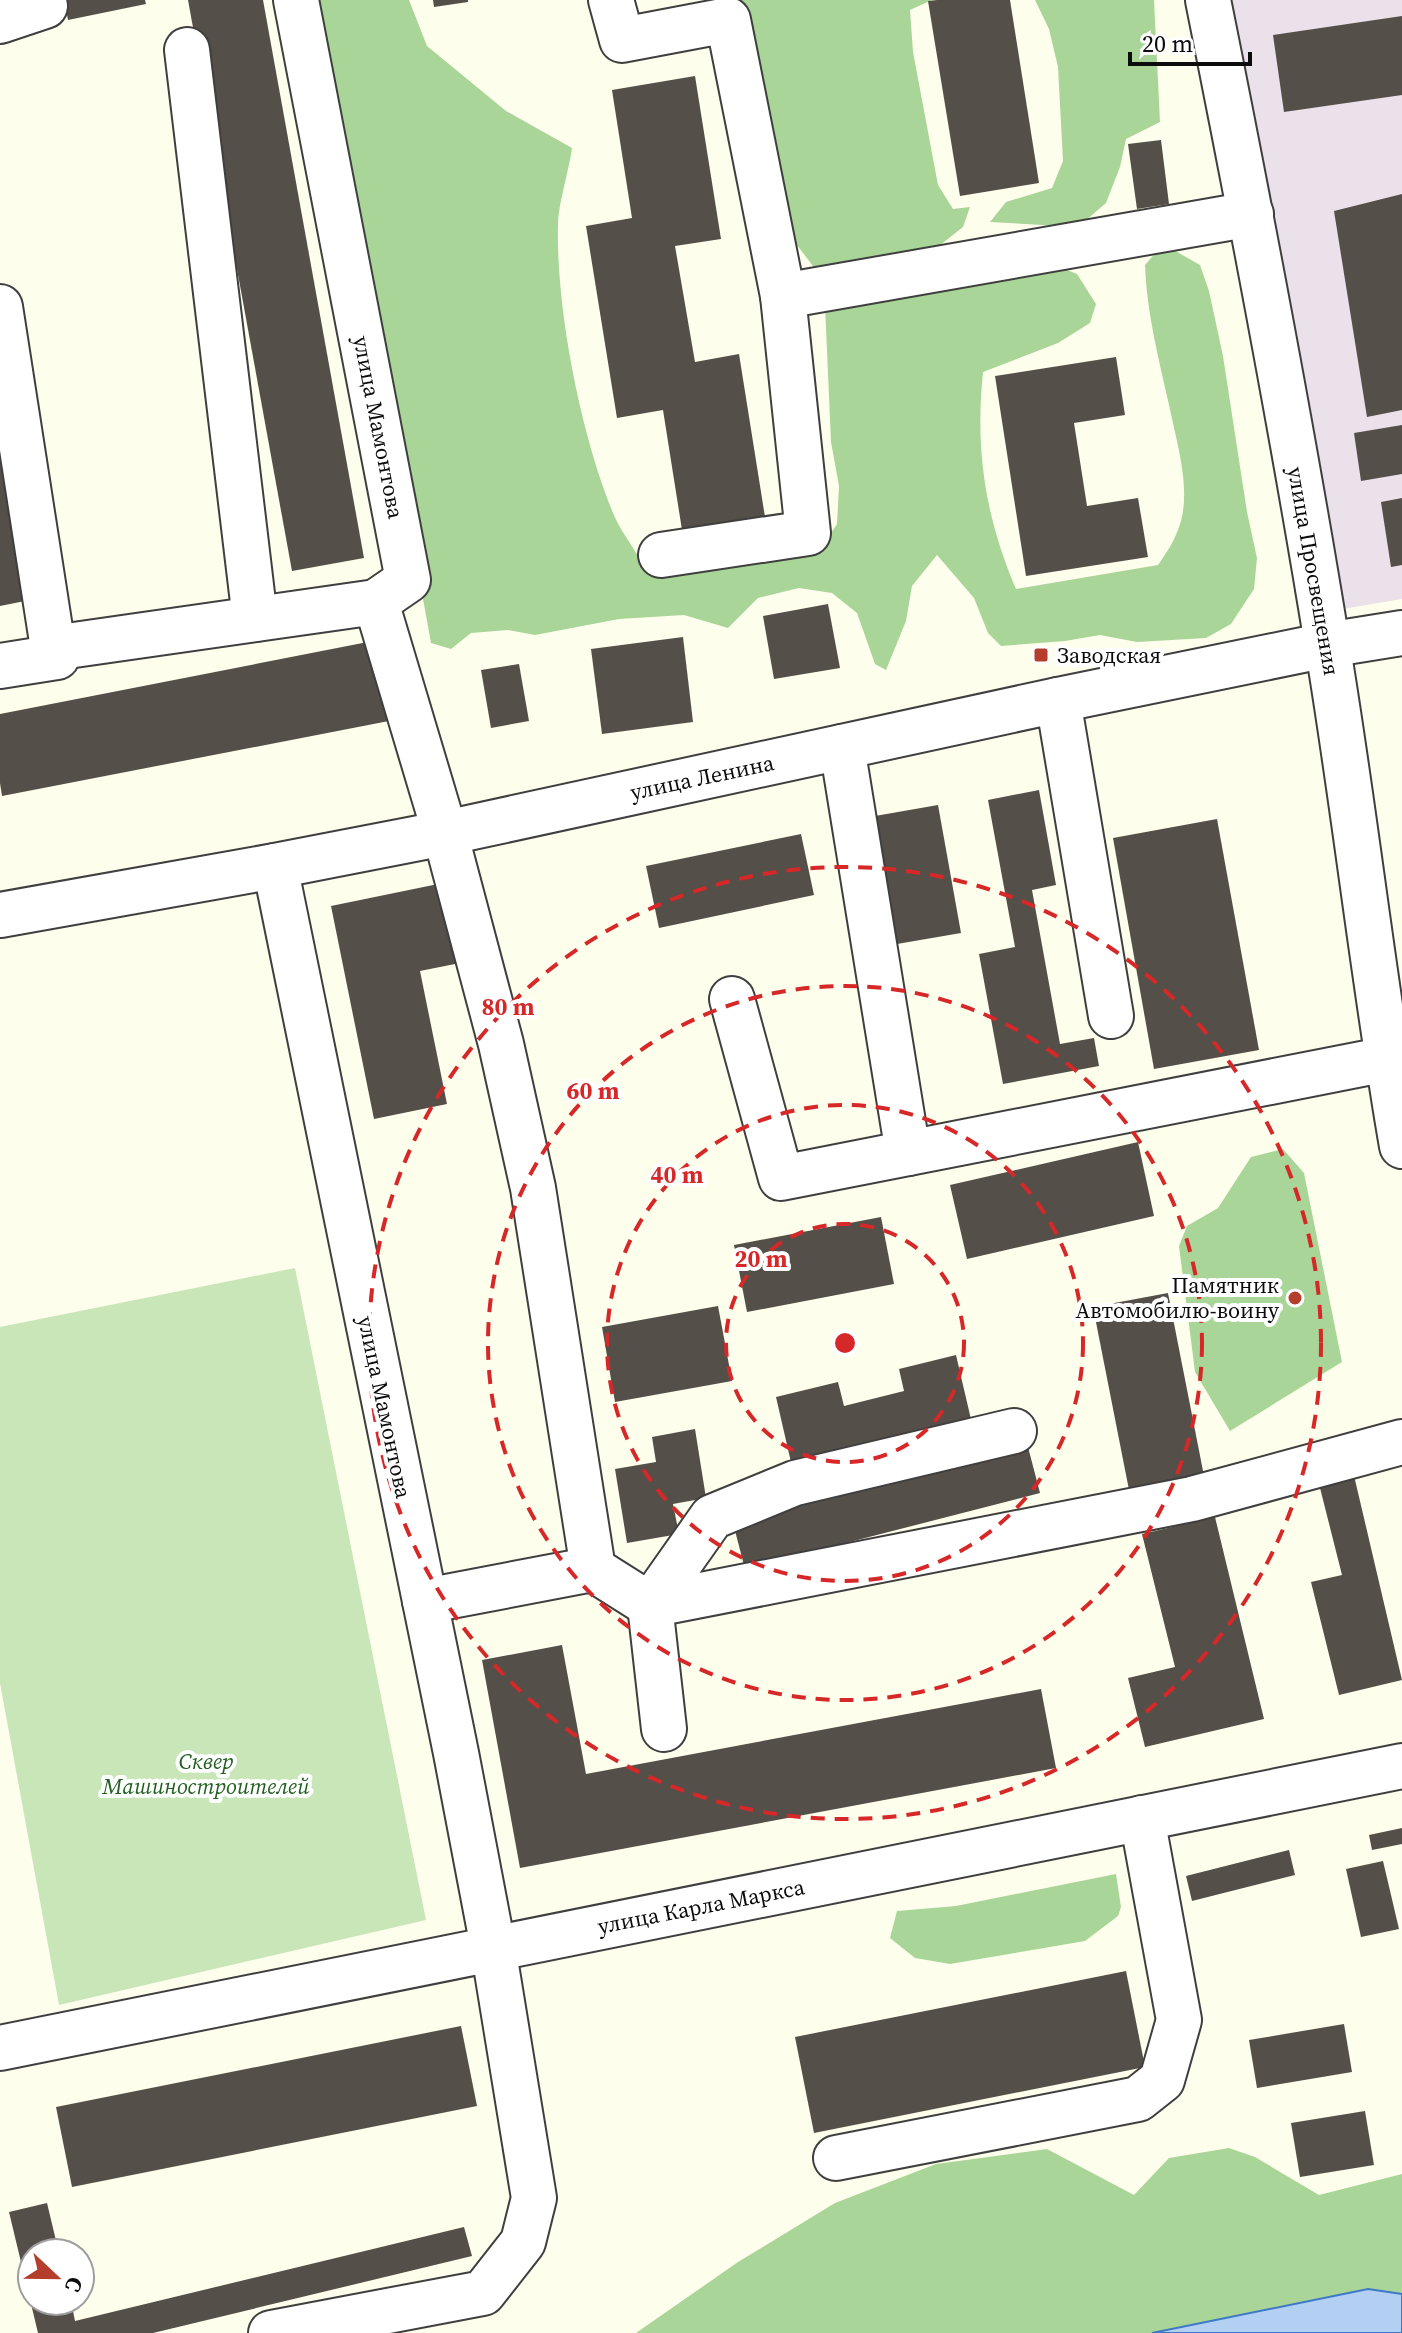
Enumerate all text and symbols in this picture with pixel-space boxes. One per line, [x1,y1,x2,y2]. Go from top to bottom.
scale bar [1130,16,1250,66]
text: 20 m [1142,27,1193,60]
street label: улица Мамонтова [347,333,412,522]
street label: улица Просвещения [1281,464,1347,678]
place label: Заводская [1057,640,1161,670]
marker: Заводская [1032,646,1050,664]
street label: улица Ленина [627,747,777,807]
text: 80 m [482,990,535,1023]
text: 60 m [567,1074,620,1107]
text: 40 m [651,1158,704,1191]
text: 20 m [735,1242,788,1275]
place label: Памятник Автомобилю-воину [1075,1270,1280,1325]
marker: Памятник Автомобилю-воину [1286,1289,1304,1307]
street label: улица Мамонтова [351,1313,419,1502]
centre of rings [831,1329,859,1357]
park label: Сквер Машиностроителей [102,1746,310,1801]
street label: улица Карла Маркса [595,1871,808,1941]
north arrow [16,2237,96,2317]
text: С [58,2273,91,2297]

